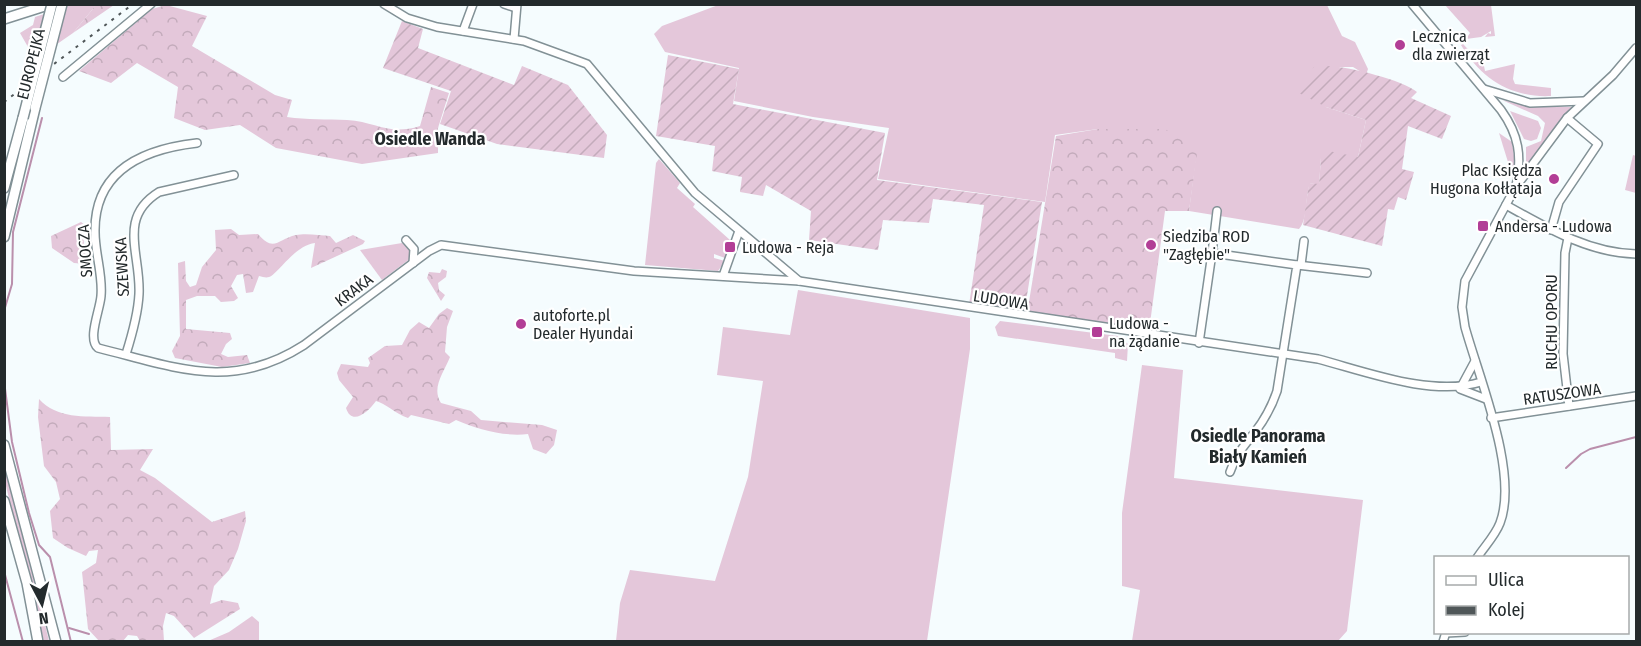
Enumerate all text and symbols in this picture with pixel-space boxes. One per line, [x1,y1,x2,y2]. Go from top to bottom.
street label: EUROPEJKA [13,26,49,102]
place label: Lecznica dla zwierząt [1412,27,1490,65]
marker: Lecznica dla zwierząt [1393,38,1407,52]
district label: Osiedle Wanda [374,128,486,150]
place label: Plac Księdza Hugona Kołłątaja [1430,161,1542,199]
marker: Plac Księdza Hugona Kołłątaja [1547,172,1561,186]
place label: Andersa - Ludowa [1495,217,1612,236]
marker: Andersa - Ludowa [1476,219,1490,233]
street label: SMOCZA [74,223,96,278]
place label: Siedziba ROD "Zagłębie" [1163,227,1250,264]
street label: SZEWSKA [111,236,133,297]
place label: Ludowa - Reja [742,238,834,257]
marker: Siedziba ROD "Zagłębie" [1144,238,1158,252]
marker: Ludowa - Reja [723,240,737,254]
street label: KRAKA [331,269,377,310]
street label: RUCHU OPORU [1542,274,1561,370]
street label: LUDOWA [972,286,1031,314]
place label: autoforte.pl Dealer Hyundai [533,306,633,343]
place label: Ludowa - na żądanie [1109,314,1180,352]
marker: autoforte.pl Dealer Hyundai [514,317,528,331]
marker: Ludowa - na żądanie [1090,325,1104,339]
street label: RATUSZOWA [1522,379,1603,409]
district label: Osiedle Panorama Biały Kamień [1190,425,1326,468]
legend [1434,556,1629,634]
text: Ulica [1488,569,1524,591]
north arrow [12,574,72,634]
text: Kolej [1488,599,1525,621]
text: N [38,608,50,628]

